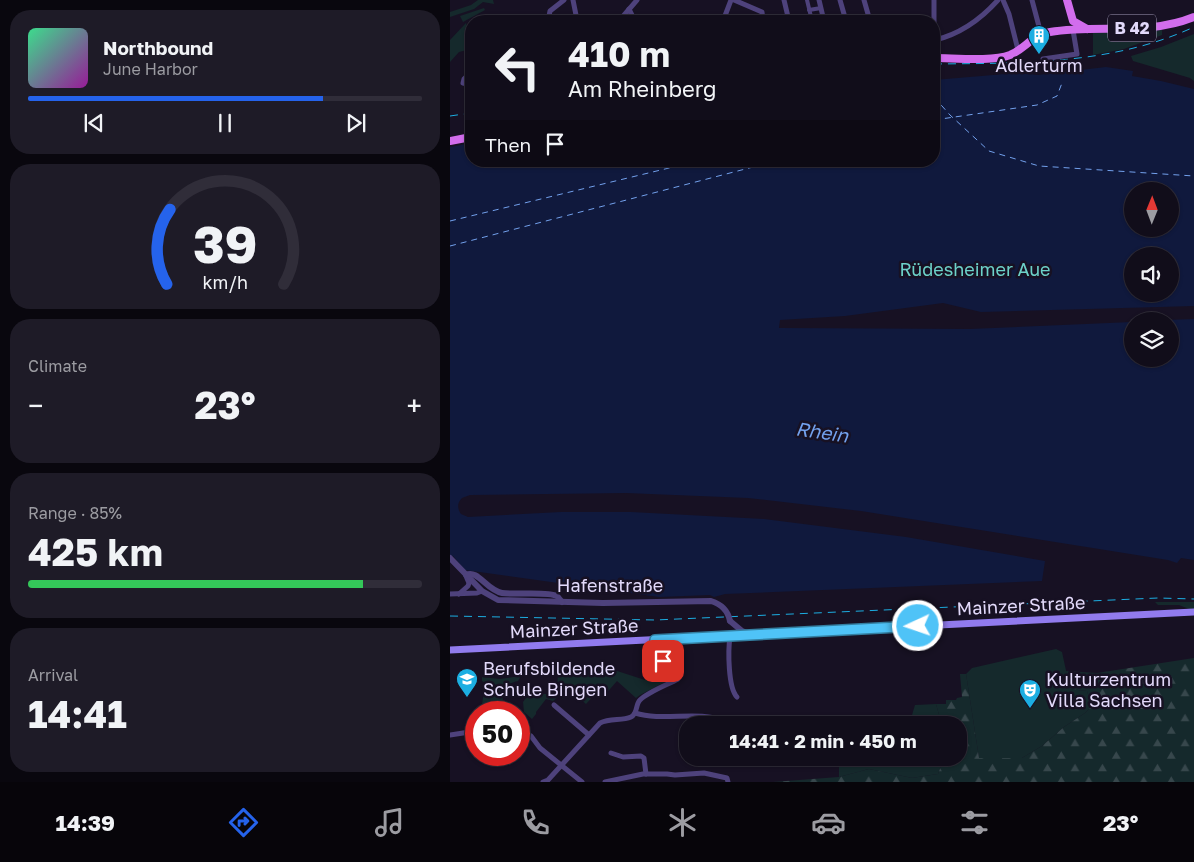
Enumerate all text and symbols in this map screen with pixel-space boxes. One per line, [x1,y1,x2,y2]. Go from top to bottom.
road number: B 42 [1108,14,1156,42]
building icon: Adlerturm [1027,24,1051,55]
text: 410 m [568,33,670,75]
icon: left [485,35,550,100]
text: Northbound [103,36,213,59]
place label: Adlerturm [995,54,1083,76]
text: June Harbor [103,59,198,79]
text: Am Rheinberg [568,75,717,102]
icon: previous [80,109,108,137]
icon: pause [211,109,239,137]
icon: next [342,109,370,137]
icon: arrive [541,130,569,158]
text: Then [485,133,531,156]
north arrow [1124,182,1179,238]
map controls [1124,182,1179,367]
text: 39 [193,212,257,274]
button: sound [1124,247,1179,302]
park label: Rüdesheimer Aue [899,258,1051,280]
text: km/h [202,271,248,293]
button: layers [1124,312,1179,367]
text: Climate [28,356,87,376]
text: 23° [194,382,256,427]
text: − [28,389,43,422]
text: + [407,389,422,422]
water label: Rhein [795,416,851,447]
text: Range · 85% [28,503,122,523]
text: 425 km [28,529,163,574]
street label: Hafenstraße [557,574,663,596]
street label: Mainzer Straße [956,591,1086,619]
position arrow [891,599,943,651]
street label: Mainzer Straße [509,614,639,642]
pin [642,640,684,682]
icon: arrive [649,647,677,675]
place label: Berufsbildende Schule Bingen [483,657,615,700]
text: Arrival [28,665,78,685]
school or university icon: Berufsbildende Schule Bingen [455,667,479,698]
place label: Kulturzentrum Villa Sachsen [1046,668,1171,711]
theatre icon: Kulturzentrum Villa Sachsen [1018,678,1042,709]
text: 14:41 [28,691,127,736]
speed limit sign: 50 [465,701,530,766]
text: 14:41 · 2 min · 450 m [729,729,917,752]
icon: directions [226,805,261,840]
icon: music [372,805,407,840]
icon: phone [518,805,553,840]
icon: climate [665,805,700,840]
icon: car [811,805,846,840]
icon: filters [957,805,992,840]
text: 14:39 [56,809,115,836]
text: 23° [1103,809,1138,836]

